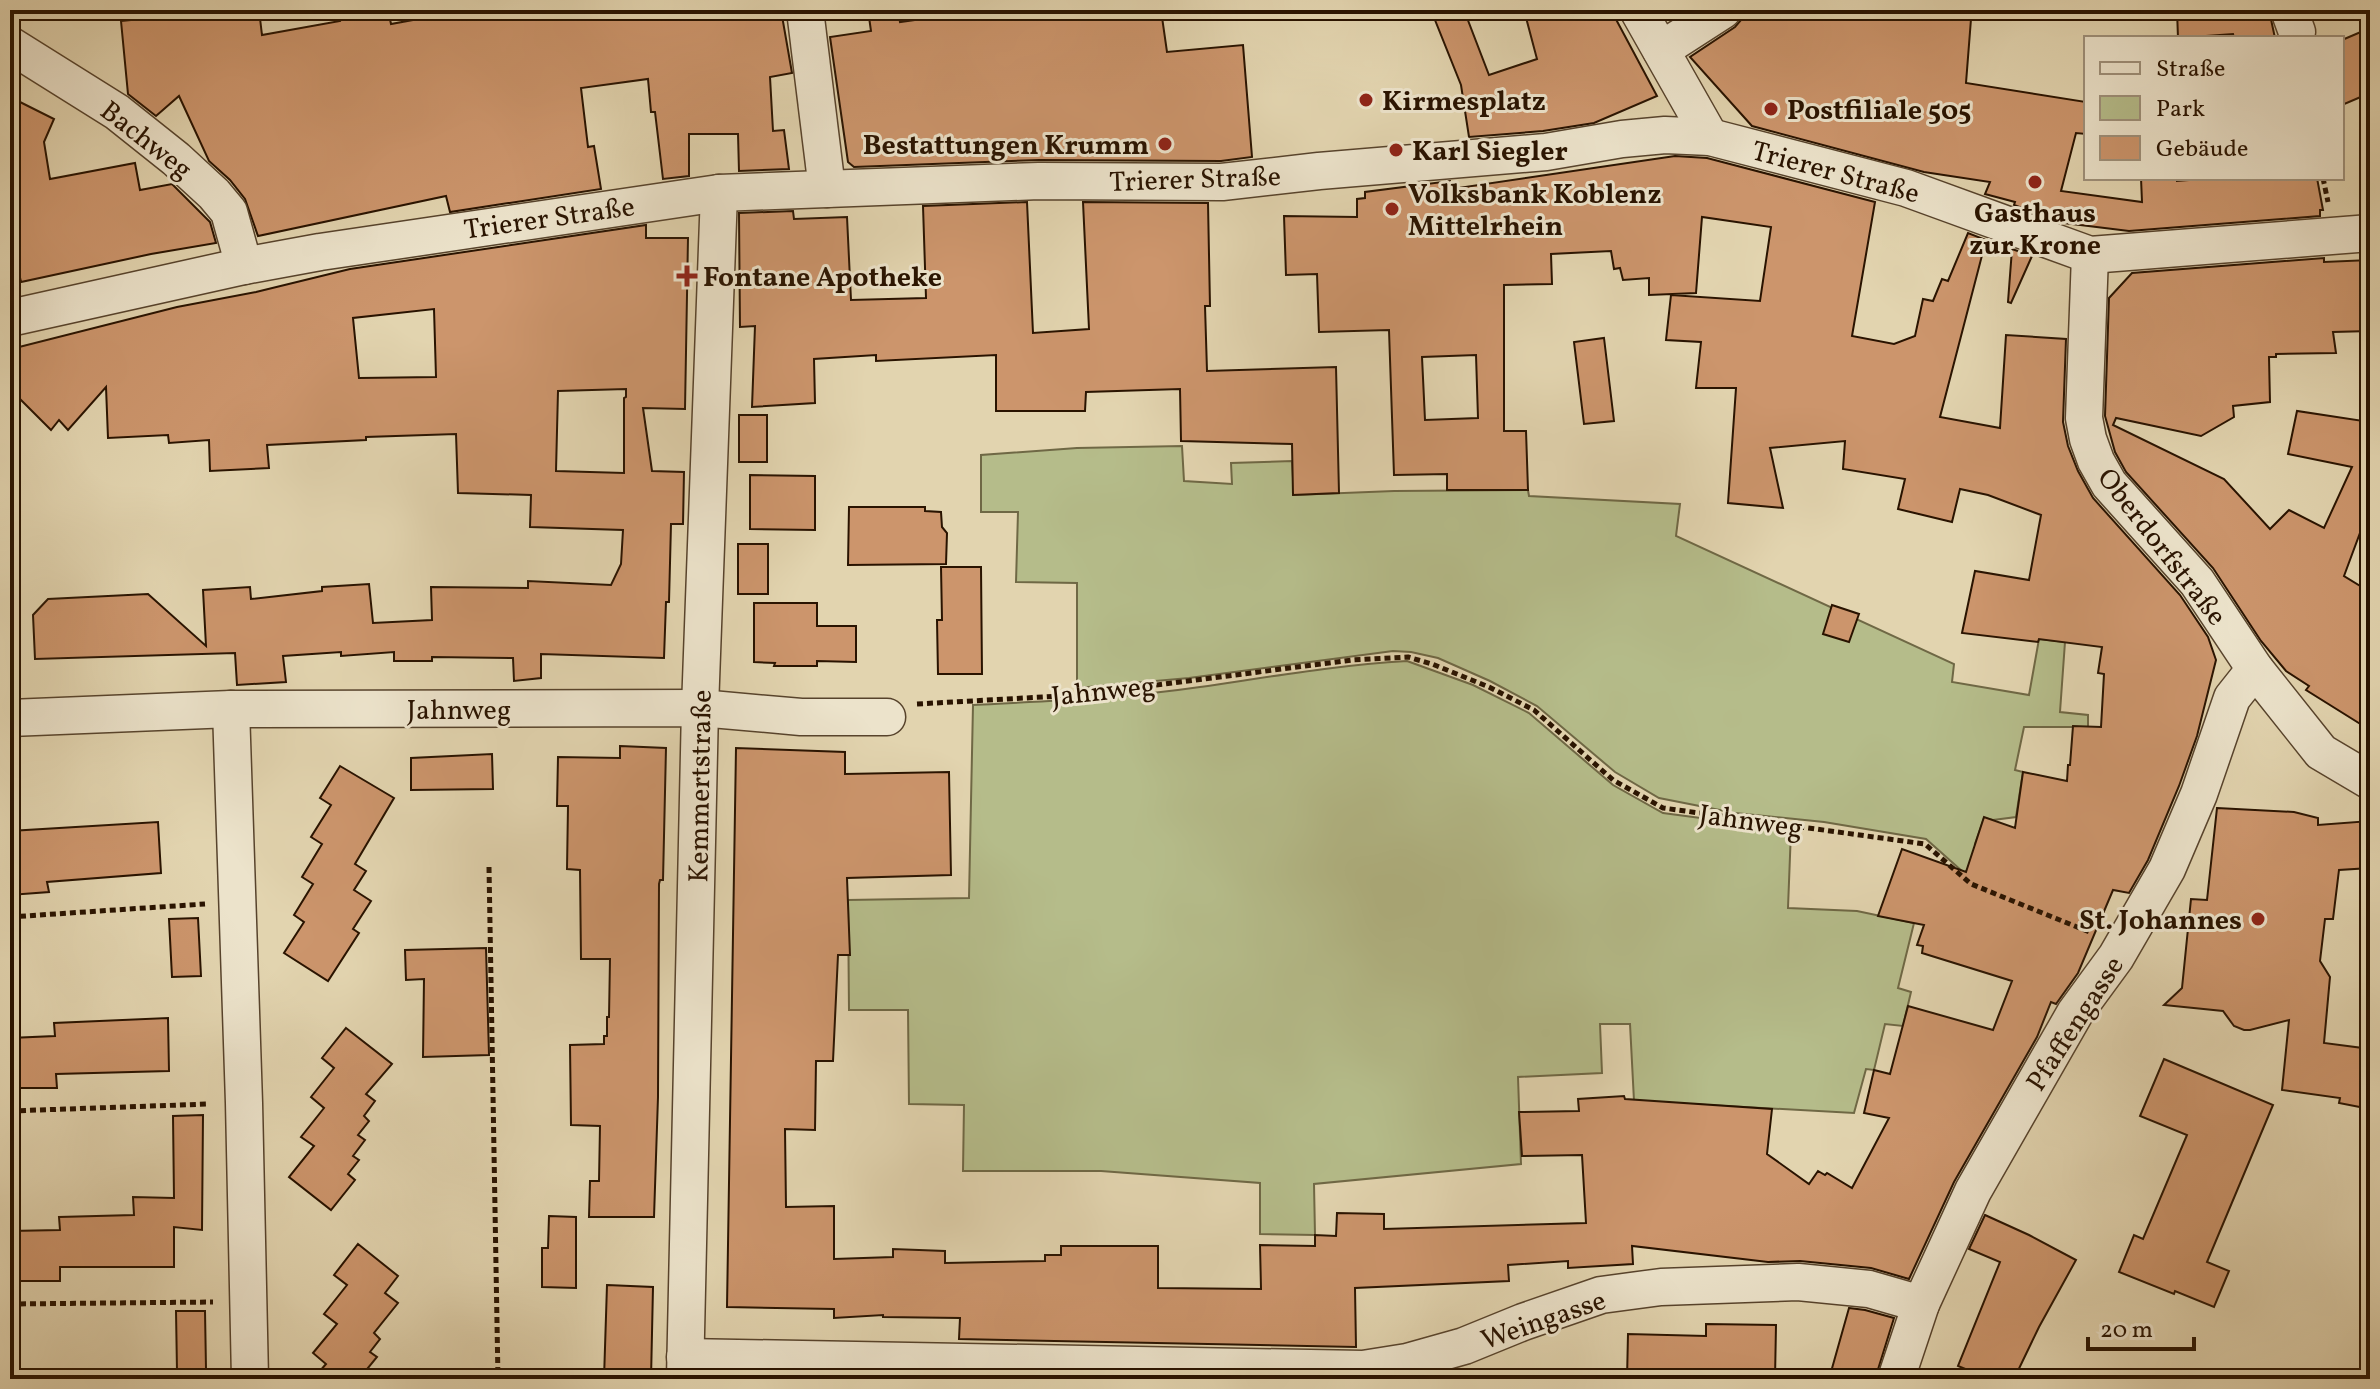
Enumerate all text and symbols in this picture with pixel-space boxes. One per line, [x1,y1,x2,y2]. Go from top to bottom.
legend [2084,36,2344,180]
text: Straße [2156,53,2225,87]
place label: Kirmesplatz [1382,83,1546,122]
marker: Kirmesplatz [1357,91,1375,109]
street label: Bachweg [91,92,200,190]
place label: Postfiliale 505 [1787,92,1972,131]
text: Park [2156,93,2205,127]
marker: Postfiliale 505 [1762,100,1780,118]
place label: Bestattungen Krumm [863,127,1149,166]
street label: Trierer Straße [1747,132,1923,215]
place label: Karl Siegler [1412,133,1568,172]
text: Gebäude [2156,133,2248,167]
marker: Bestattungen Krumm [1156,135,1174,153]
marker: Karl Siegler [1387,141,1405,159]
street label: Trierer Straße [1108,158,1282,203]
marker: Gasthaus zur Krone [2026,173,2044,191]
place label: Volksbank Koblenz Mittelrhein [1408,176,1662,247]
street label: Trierer Straße [461,188,637,251]
place label: Gasthaus zur Krone [1969,195,2101,266]
marker: Volksbank Koblenz Mittelrhein [1383,200,1401,218]
place label: Fontane Apotheke [703,259,942,298]
marker: Fontane Apotheke [678,267,696,285]
street label: Oberdorfstraße [2087,461,2235,635]
street label: Jahnweg [1049,668,1157,717]
street label: Kemmertstraße [680,689,723,883]
street label: Jahnweg [407,692,511,731]
street label: Jahnweg [1696,796,1805,849]
place label: St. Johannes [2079,902,2242,941]
marker: St. Johannes [2249,910,2267,928]
street label: Pfaffengasse [2018,949,2134,1100]
street label: Weingasse [1476,1282,1612,1361]
scale bar [2088,1301,2194,1351]
text: 20 m [2100,1314,2153,1348]

